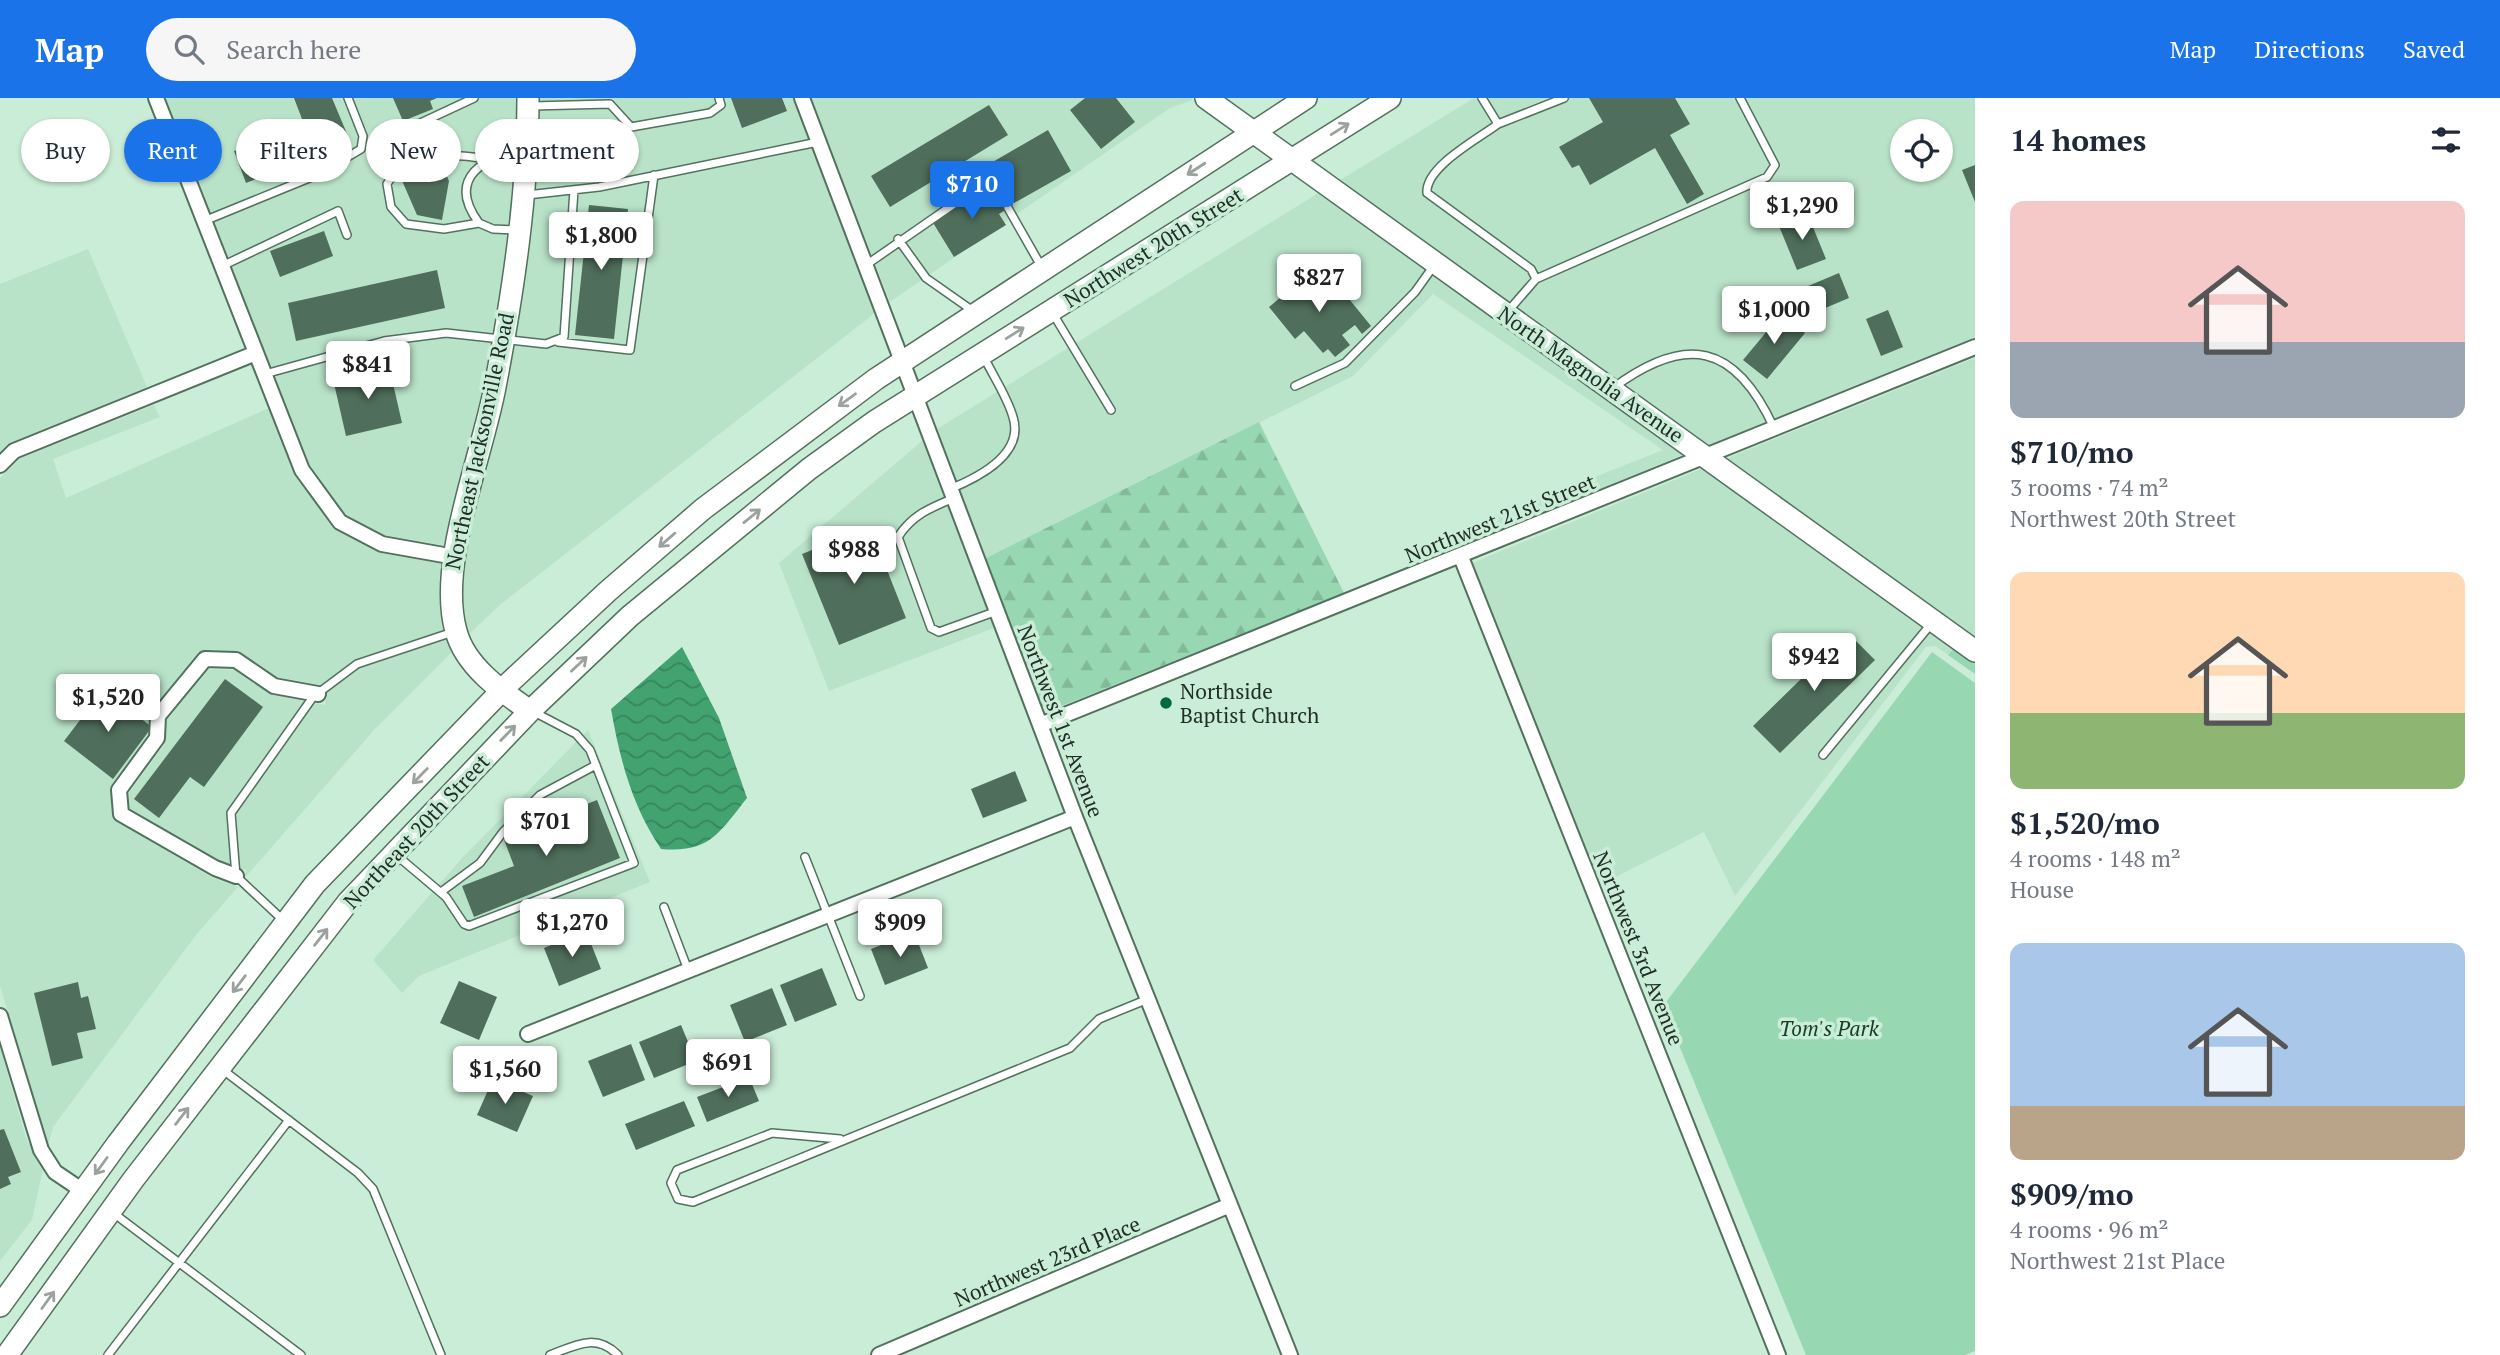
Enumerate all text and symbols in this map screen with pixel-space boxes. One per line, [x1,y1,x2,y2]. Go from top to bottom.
search box [146,18,636,81]
text: Map [35,28,104,71]
icon: search [170,30,208,68]
text: Search here [226,32,361,66]
text: Map [2170,33,2216,65]
text: Directions [2254,33,2365,65]
text: Saved [2403,33,2465,65]
chip: Buy [21,119,110,182]
chip: Rent [124,119,222,182]
chip: Filters [236,119,352,182]
chip: New [366,119,461,182]
chip: Apartment [475,119,639,182]
map controls [1890,119,1953,182]
button: locate [1890,119,1953,182]
text: 14 homes [2010,120,2146,160]
icon: filters [2427,121,2465,159]
one-way arrow [1330,122,1350,136]
pin: $710 [931,162,1013,221]
one-way arrow [1186,162,1206,176]
text: $710 [946,168,998,199]
street label: Northwest 20th Street [1058,180,1248,314]
pin: $1,290 [1745,183,1859,242]
text: $1,290 [1766,189,1838,220]
pin: $1,800 [544,212,658,272]
text: $1,800 [565,219,637,250]
icon: home [2175,247,2301,373]
pin: $827 [1278,254,1360,314]
text: $827 [1293,261,1345,292]
pin: $1,000 [1717,286,1831,346]
text: $1,000 [1738,293,1810,324]
street label: North Magnolia Avenue [1492,299,1690,449]
street label: Northeast Jacksonville Road [438,310,520,572]
one-way arrow [1004,325,1024,339]
pin: $841 [327,342,409,401]
text: $841 [342,348,394,379]
one-way arrow [838,393,857,408]
text: $710/mo [2010,432,2134,472]
street label: Northwest 21st Street [1401,467,1600,569]
text: 3 rooms · 74 m² [2010,472,2169,503]
text: Northwest 20th Street [2010,503,2236,534]
one-way arrow [742,508,760,523]
pin: $988 [813,526,895,586]
one-way arrow [658,532,676,548]
text: $988 [828,533,880,564]
icon: home [2175,618,2301,744]
street label: Northwest 1st Avenue [1011,621,1111,821]
pin: $942 [1773,634,1855,693]
text: $942 [1788,640,1840,671]
one-way arrow [570,656,588,672]
pin: $1,520 [51,674,165,734]
place label: Northside Baptist Church [1180,677,1319,729]
text: $1,520 [72,681,144,712]
marker: Northside Baptist Church [1158,695,1174,711]
one-way arrow [500,725,517,742]
street label: Northeast 20th Street [337,747,495,914]
one-way arrow [411,767,428,784]
pin: $701 [505,798,587,858]
text: $1,520/mo [2010,803,2160,843]
text: $701 [520,805,572,836]
text: 4 rooms · 148 m² [2010,843,2181,874]
street label: Northwest 3rd Avenue [1587,847,1691,1049]
text: House [2010,874,2074,905]
pin: $1,270 [515,900,629,959]
pin: $909 [859,900,941,959]
text: $1,270 [536,906,608,937]
text: $909 [874,906,926,937]
one-way arrow [314,928,329,946]
one-way arrow [231,974,246,993]
icon: home [2175,989,2301,1115]
park label: Tom's Park [1779,1014,1880,1042]
pin: $691 [687,1040,769,1099]
pin: $1,560 [448,1046,562,1106]
text: $691 [702,1046,754,1077]
text: $1,560 [469,1053,541,1084]
one-way arrow [175,1108,190,1126]
one-way arrow [94,1156,109,1175]
text: $909/mo [2010,1174,2134,1214]
street label: Northwest 23rd Place [950,1209,1144,1313]
text: 4 rooms · 96 m² [2010,1214,2169,1245]
text: Northwest 21st Place [2010,1245,2225,1276]
one-way arrow [41,1291,55,1310]

